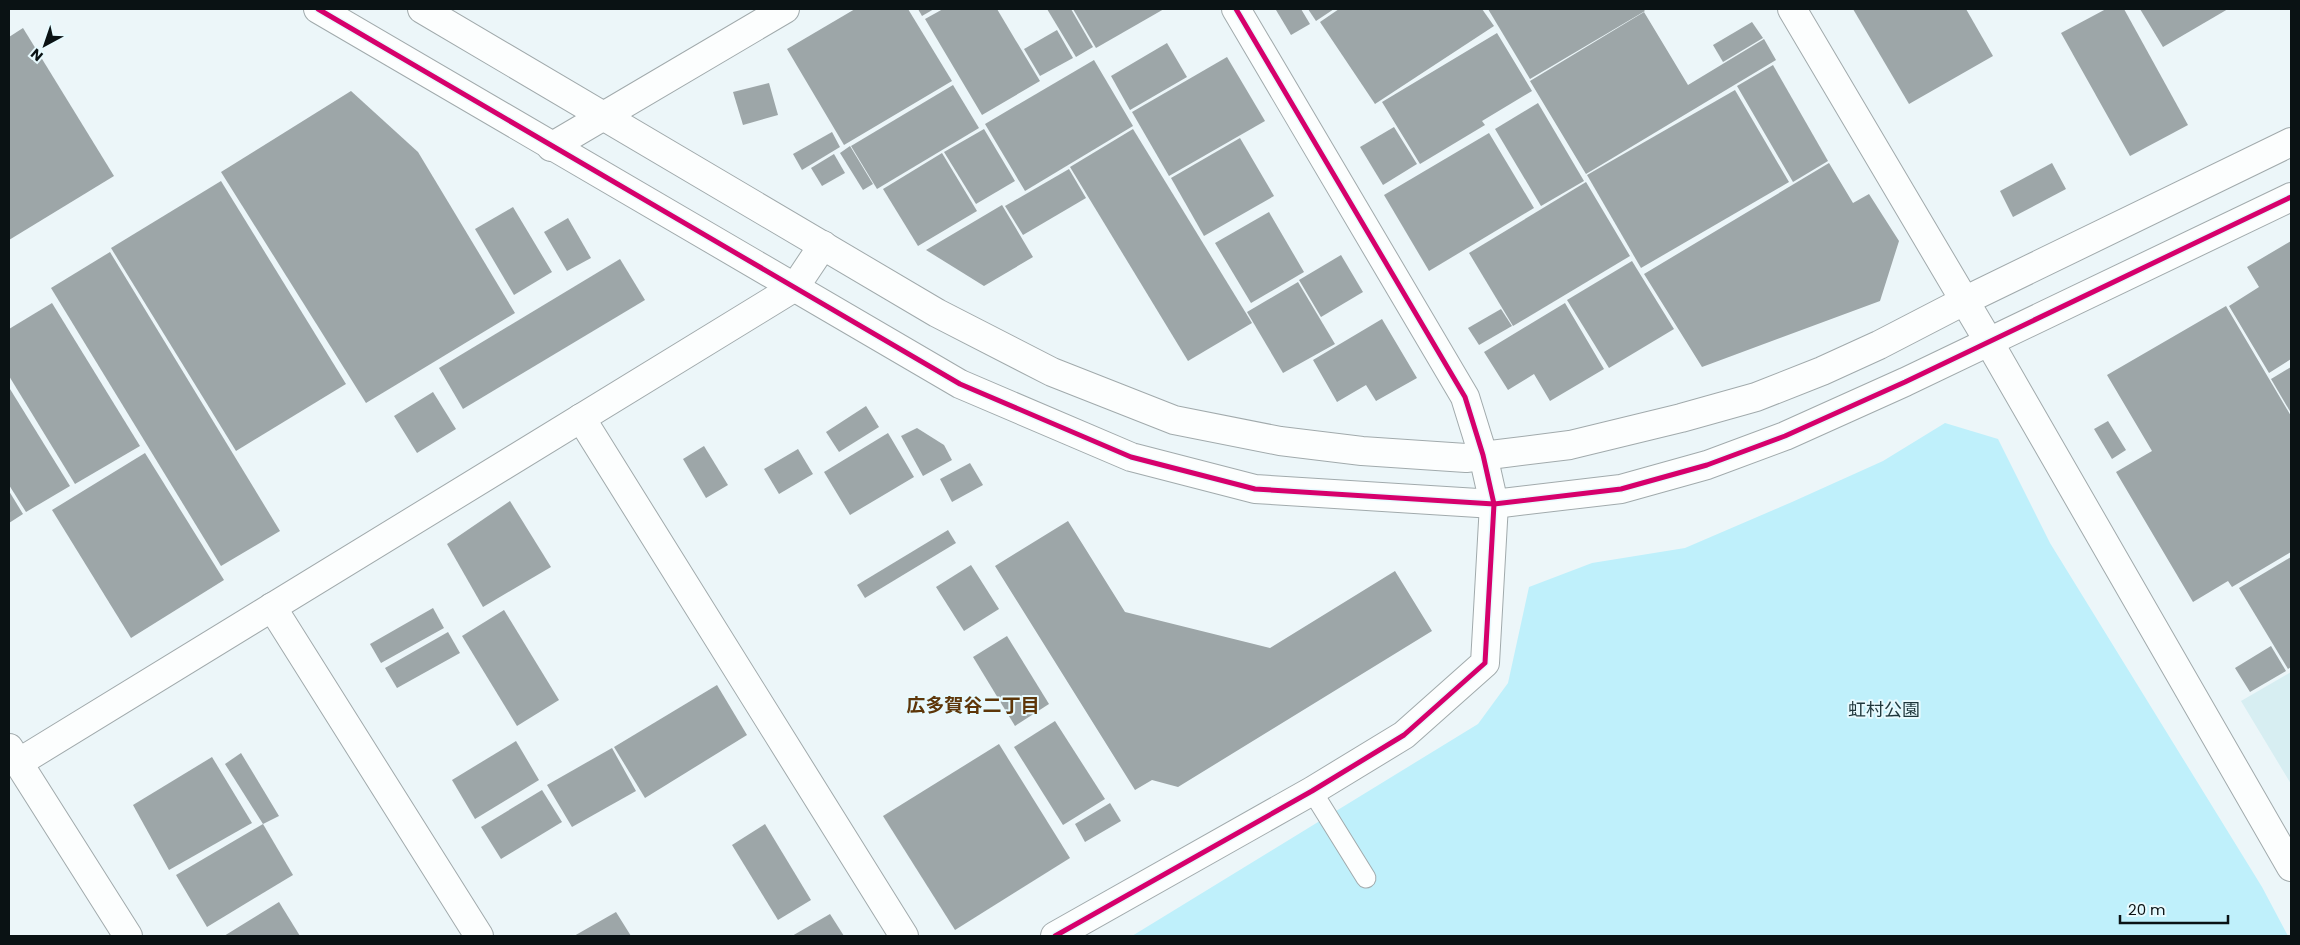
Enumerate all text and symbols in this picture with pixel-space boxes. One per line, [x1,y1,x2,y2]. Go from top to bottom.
north arrow [20,20,70,70]
text: N [26,44,47,66]
district label: 広多賀谷二丁目 [906,692,1040,719]
park label: 虹村公園 [1848,697,1920,722]
scale bar [2120,892,2228,924]
text: 20 m [2128,899,2166,920]

